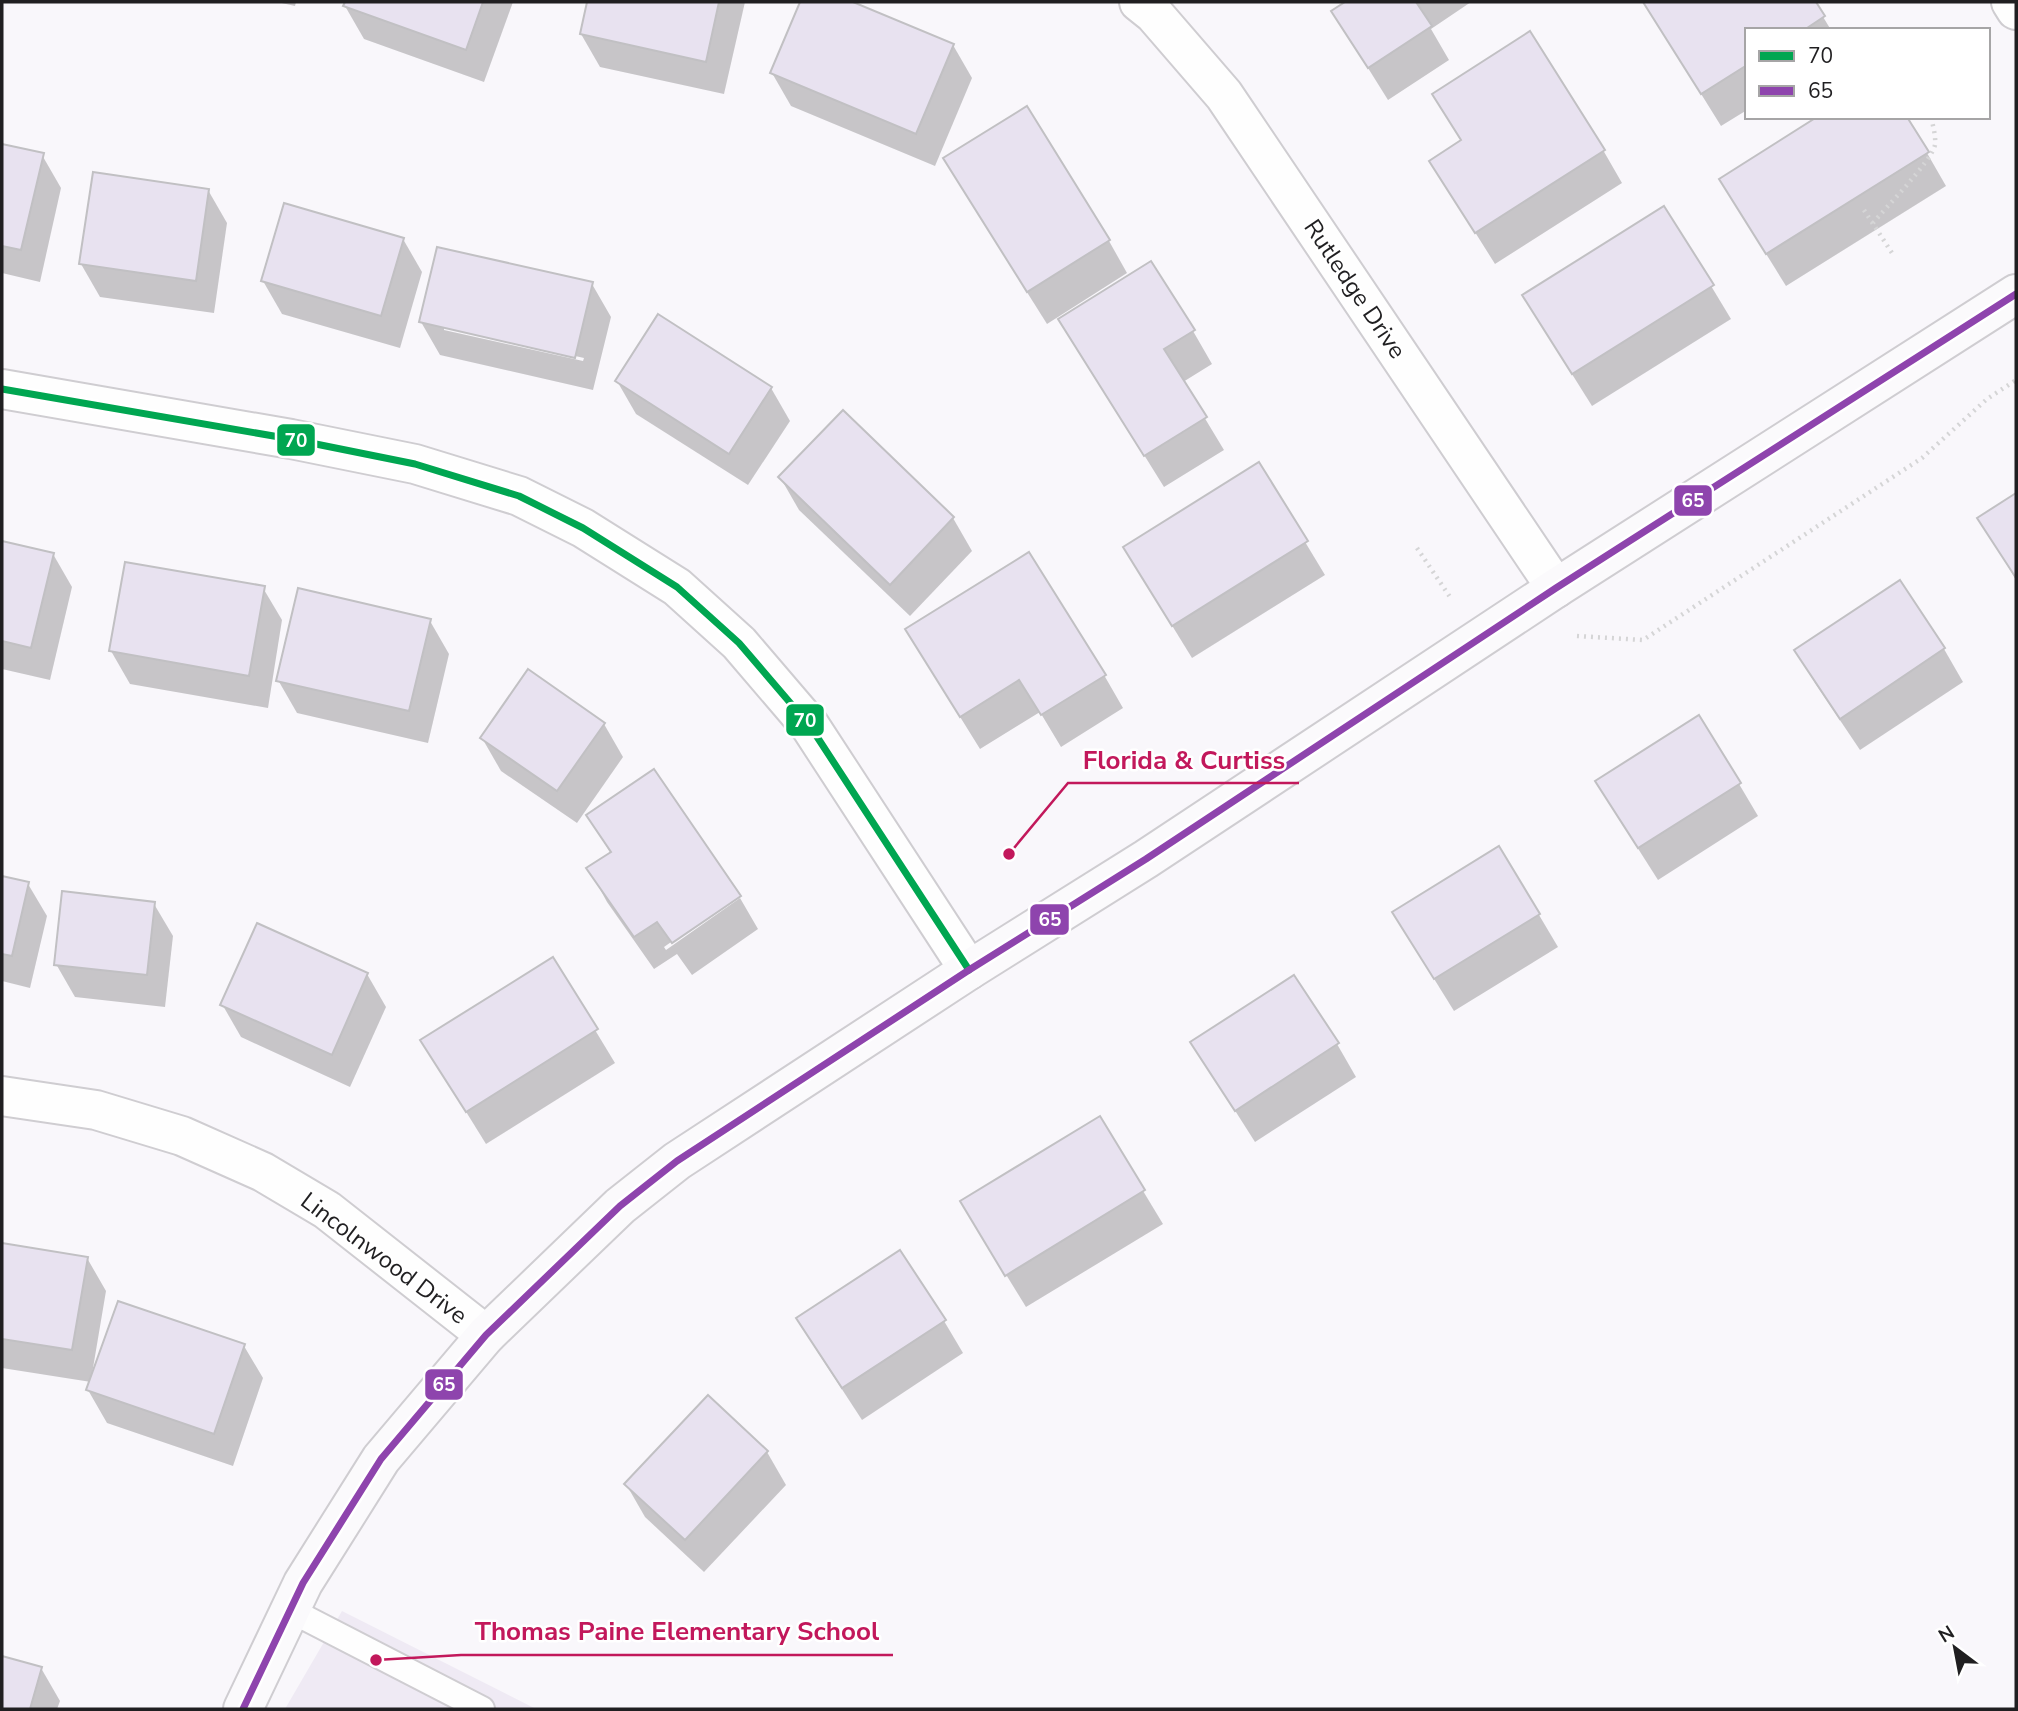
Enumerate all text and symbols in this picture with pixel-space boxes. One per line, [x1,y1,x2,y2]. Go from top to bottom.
legend [1745,28,1990,119]
text: 70 [1808,42,1833,70]
text: 65 [1808,77,1833,105]
street label: Rutledge Drive [1297,213,1413,365]
line badge: 70 [276,423,316,457]
text: 70 [285,428,307,454]
line badge: 65 [1673,484,1713,517]
text: 65 [1682,488,1704,514]
line badge: 70 [785,703,825,737]
text: 70 [794,708,816,734]
callout: Florida & Curtiss [1068,736,1299,783]
text: Florida & Curtiss [1083,743,1285,778]
line badge: 65 [1029,903,1070,936]
text: 65 [1039,907,1061,933]
street label: Lincolnwood Drive [294,1185,474,1331]
line badge: 65 [424,1368,464,1401]
text: 65 [433,1372,455,1398]
callout: Thomas Paine Elementary School [461,1608,893,1655]
north arrow [1920,1613,1990,1683]
text: Thomas Paine Elementary School [475,1614,880,1649]
text: N [1934,1620,1959,1649]

